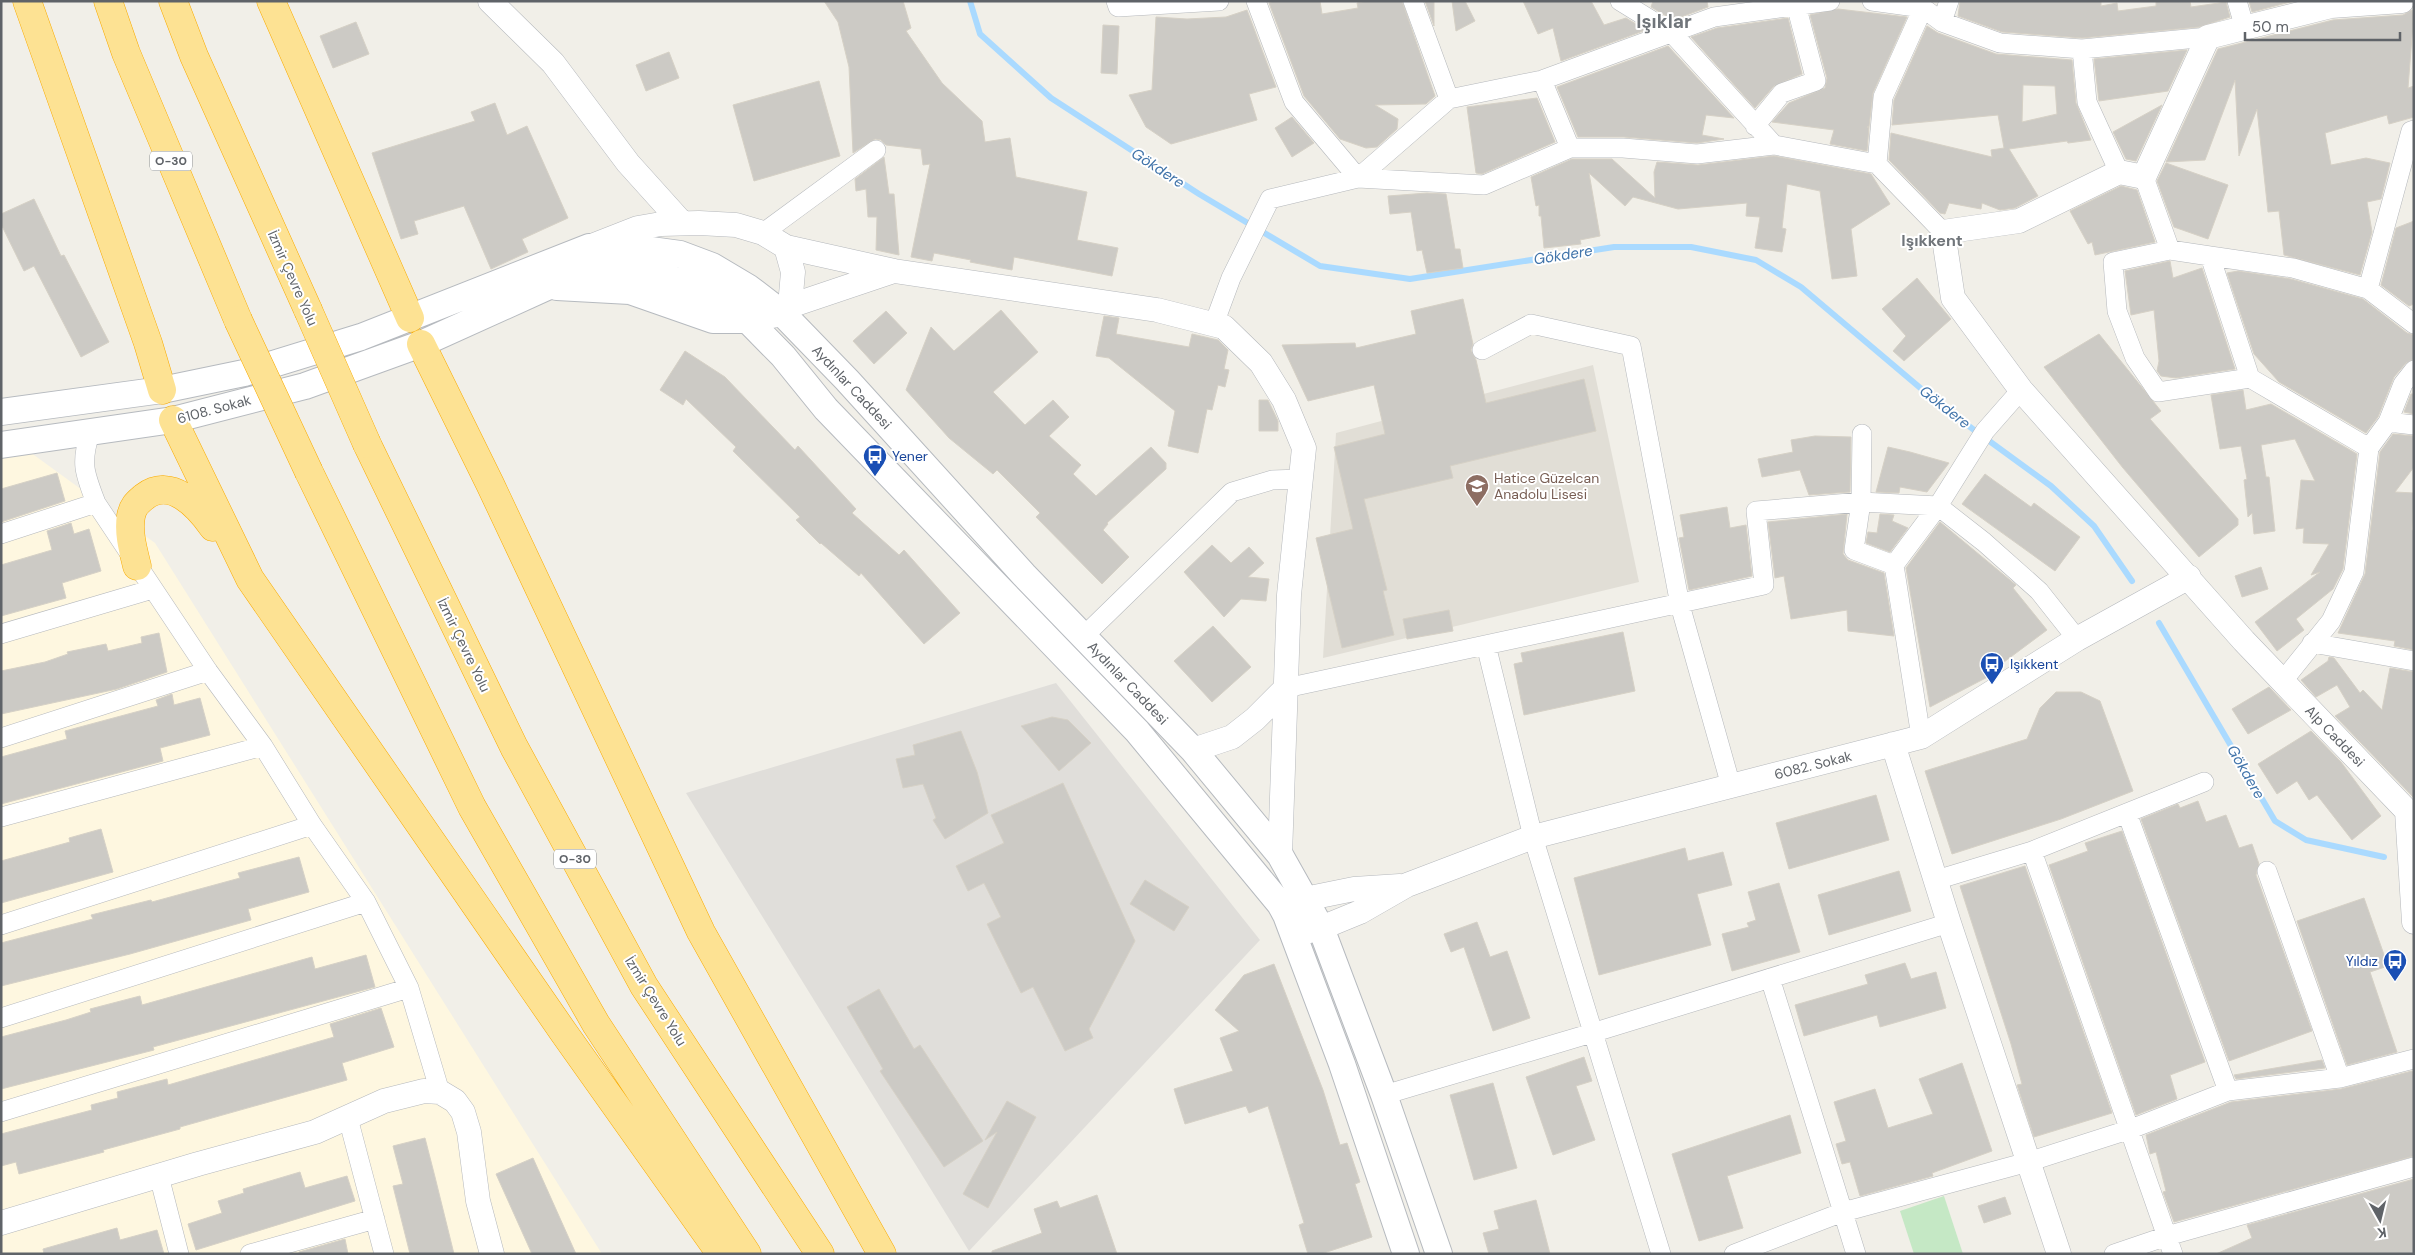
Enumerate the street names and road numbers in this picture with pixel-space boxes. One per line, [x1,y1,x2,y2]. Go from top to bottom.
road number: O-30 [150,152,192,170]
street label: İzmir Çevre Yolu [264,228,322,328]
street label: Aydınlar Caddesi [808,341,896,433]
street label: 6108. Sokak [175,390,253,428]
street label: İzmir Çevre Yolu [433,595,495,695]
street label: Aydınlar Caddesi [1084,638,1172,728]
street label: Alp Caddesi [2301,702,2369,770]
street label: 6082. Sokak [1772,747,1854,783]
road number: O-30 [554,850,596,869]
street label: İzmir Çevre Yolu [621,953,691,1049]

